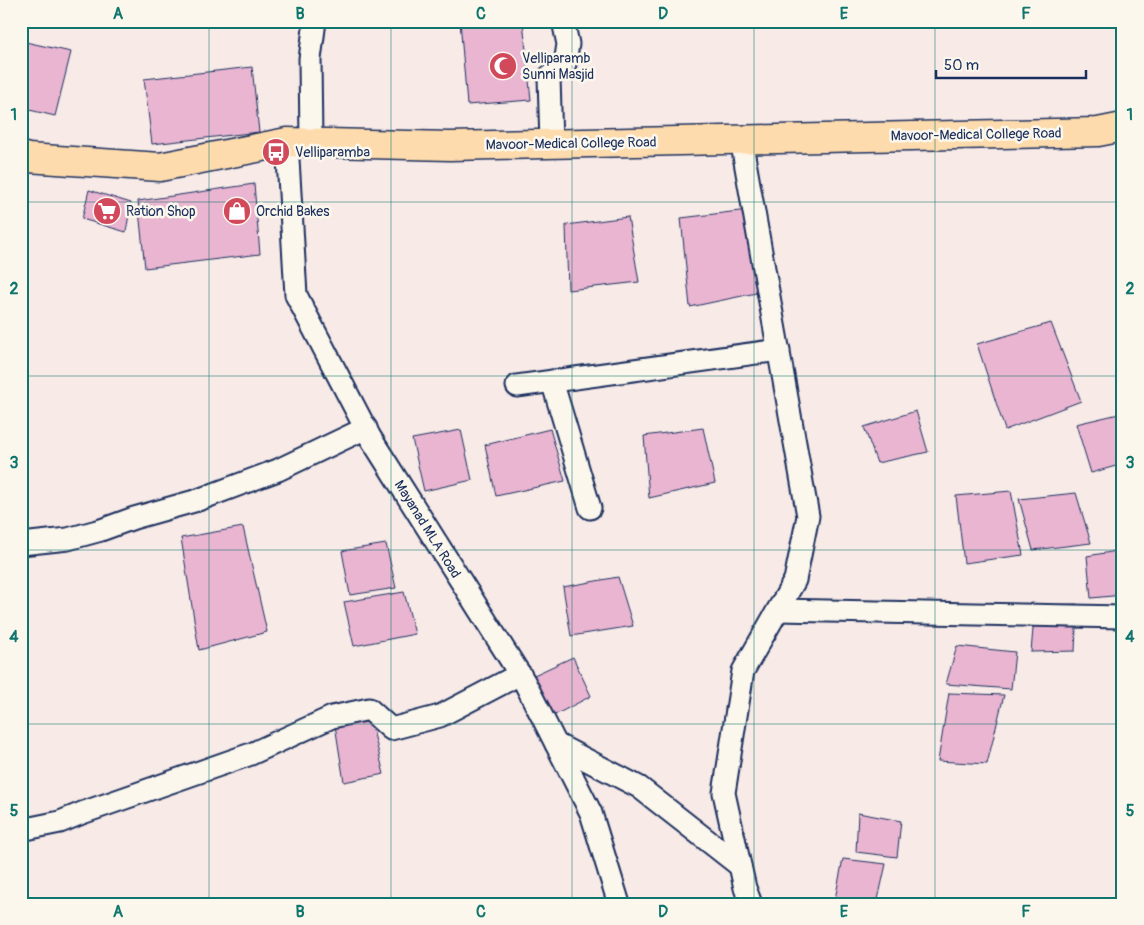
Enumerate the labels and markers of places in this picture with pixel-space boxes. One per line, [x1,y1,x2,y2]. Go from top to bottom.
place label: Velliparamb Sunni Masjid [522,50,594,83]
mosque icon: Velliparamb Sunni Masjid [488,51,518,81]
bus stop icon: Velliparamba [261,137,291,167]
place label: Velliparamba [295,144,370,161]
supermarket icon: Ration Shop [92,196,122,226]
shop icon: Orchid Bakes [222,196,252,226]
place label: Ration Shop [126,203,196,220]
place label: Orchid Bakes [256,203,330,220]

